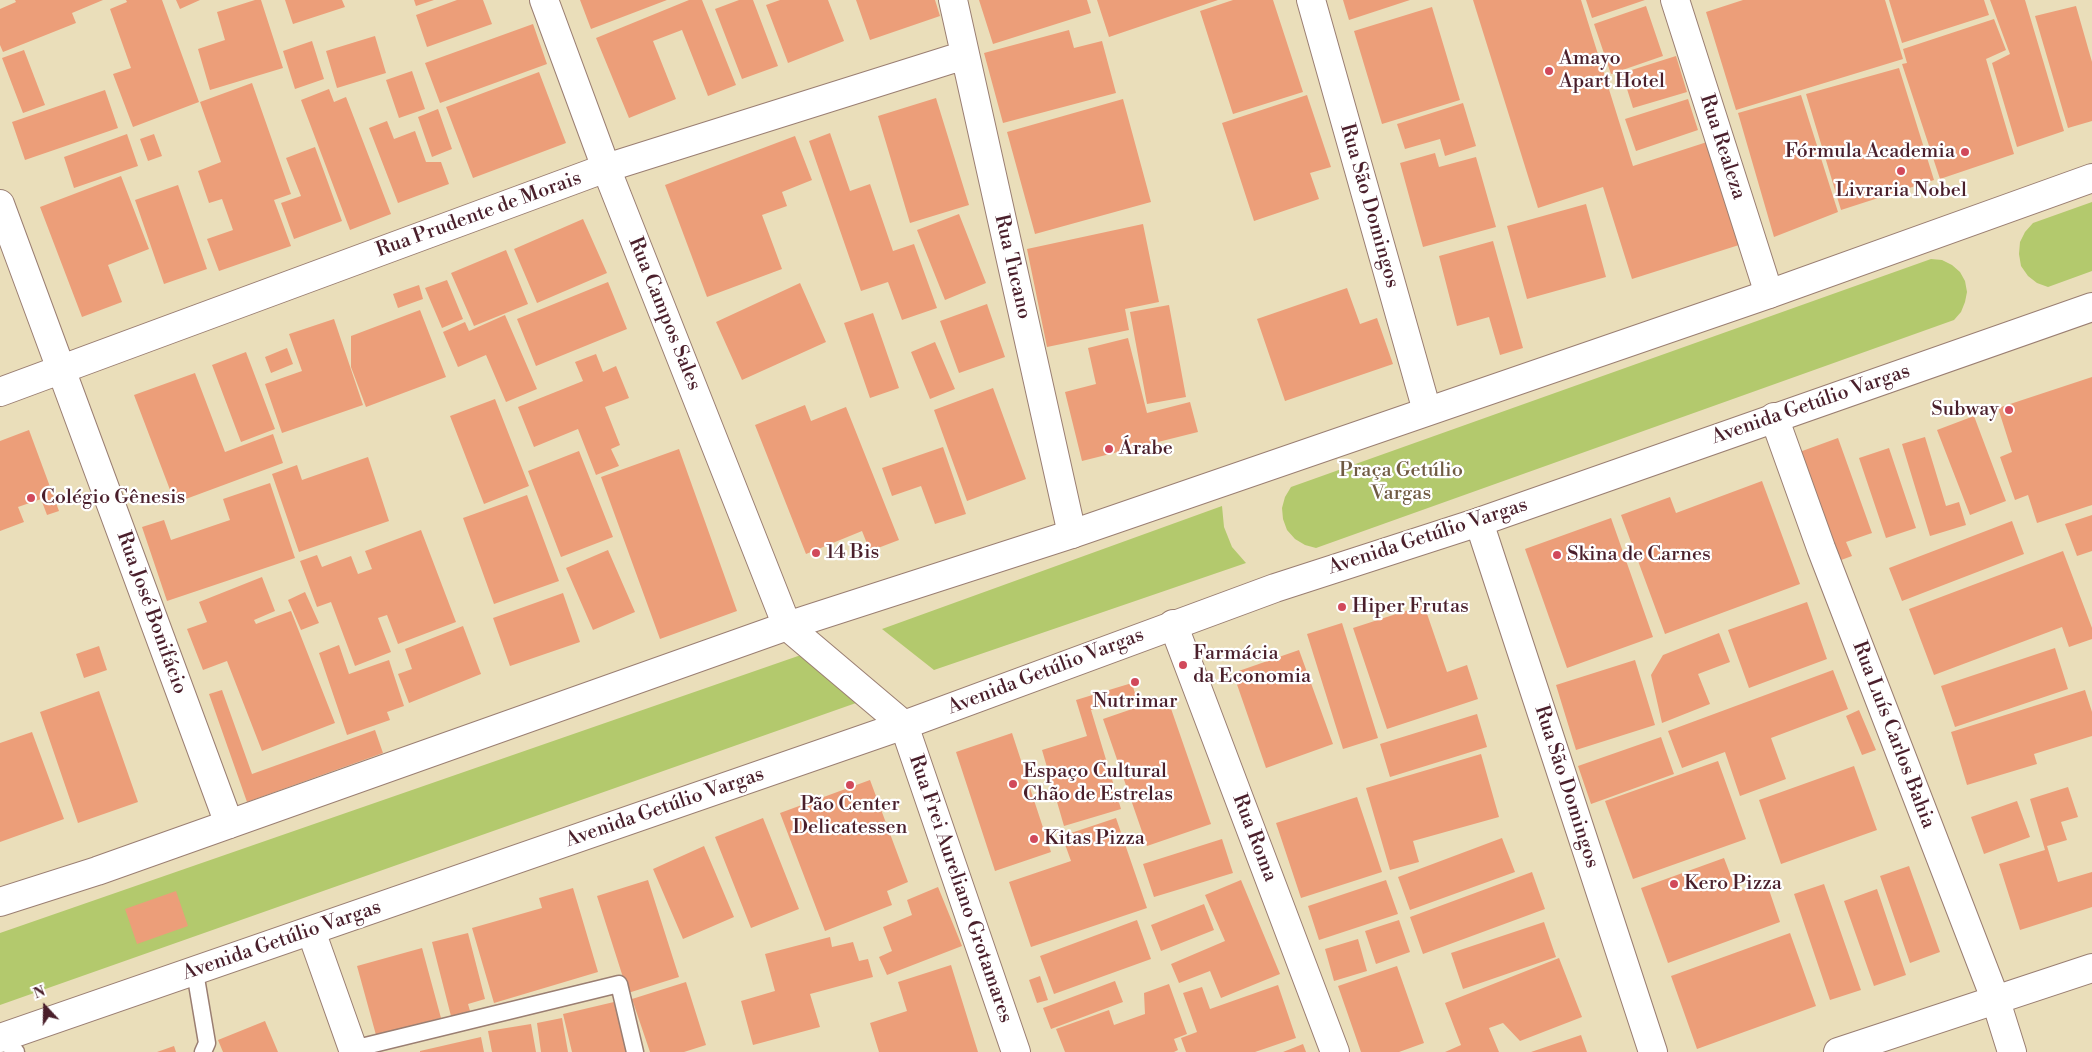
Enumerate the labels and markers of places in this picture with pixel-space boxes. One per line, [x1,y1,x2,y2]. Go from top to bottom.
place label: Amayo Apart Hotel [1559,47,1665,94]
marker: Amayo Apart Hotel [1543,65,1555,77]
place label: Fórmula Academia [1785,140,1955,164]
marker: Fórmula Academia [1959,146,1971,158]
marker: Livraria Nobel [1895,165,1907,177]
place label: Livraria Nobel [1835,179,1967,203]
place label: Subway [1931,398,1999,422]
marker: Subway [2003,404,2015,416]
place label: Árabe [1119,437,1173,461]
marker: Árabe [1103,443,1115,455]
place label: Colégio Gênesis [41,486,185,510]
marker: Colégio Gênesis [25,492,37,504]
place label: 14 Bis [826,541,879,565]
place label: Skina de Carnes [1567,543,1711,567]
marker: 14 Bis [810,547,822,559]
marker: Skina de Carnes [1551,549,1563,561]
place label: Hiper Frutas [1352,595,1469,619]
marker: Hiper Frutas [1336,601,1348,613]
place label: Farmácia da Economia [1193,642,1311,689]
marker: Farmácia da Economia [1177,659,1189,671]
marker: Nutrimar [1129,676,1141,688]
place label: Nutrimar [1092,690,1178,714]
place label: Espaço Cultural Chão de Estrelas [1023,760,1173,807]
marker: Espaço Cultural Chão de Estrelas [1007,778,1019,790]
marker: Pão Center Delicatessen [844,779,856,791]
place label: Pão Center Delicatessen [793,793,907,840]
place label: Kitas Pizza [1044,827,1145,851]
marker: Kitas Pizza [1028,833,1040,845]
place label: Kero Pizza [1684,872,1782,896]
marker: Kero Pizza [1668,878,1680,890]

